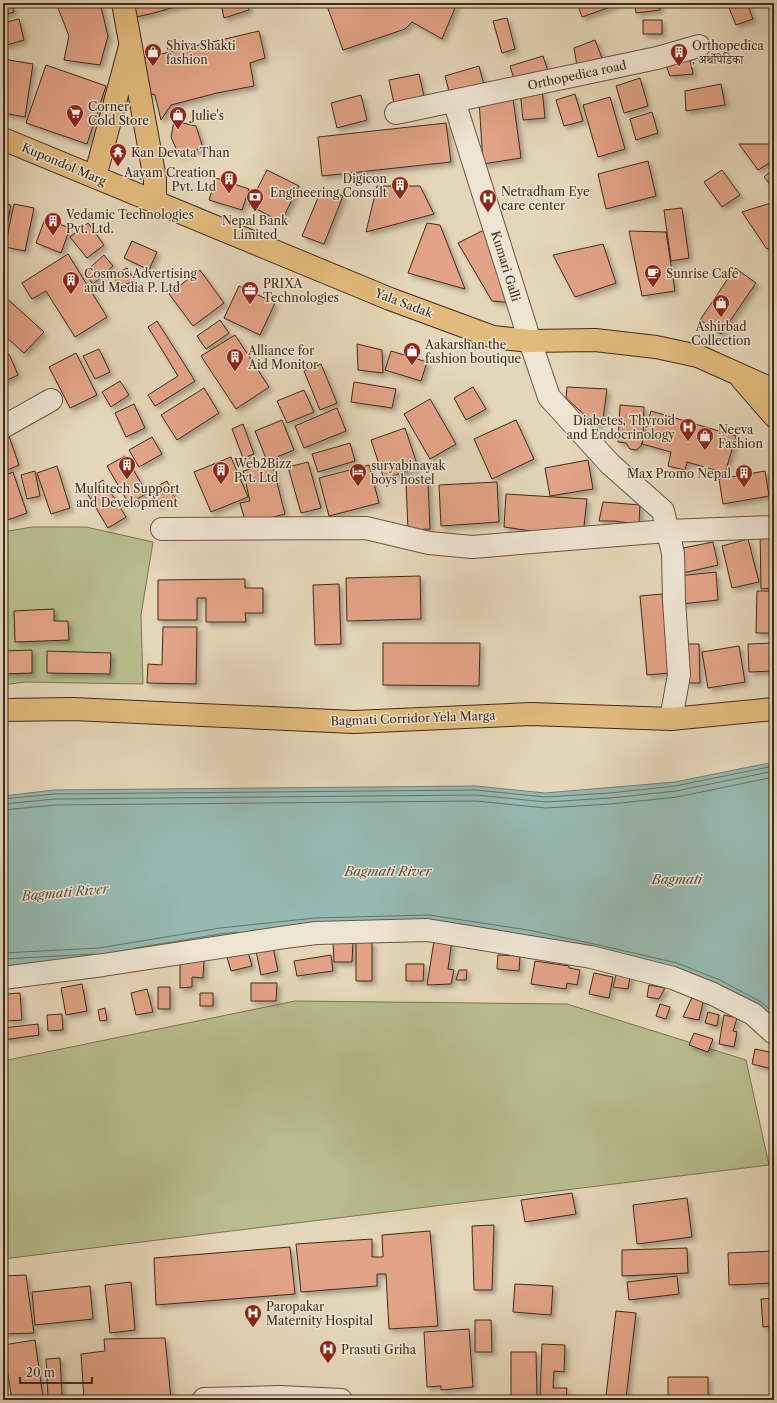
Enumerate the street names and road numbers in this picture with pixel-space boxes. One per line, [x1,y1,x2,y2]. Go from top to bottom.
street label: Orthopedica road [526,57,629,93]
street label: Kupondol Marg [20,139,109,189]
street label: Kumari Galli [488,229,524,303]
street label: Yala Sadak [372,285,436,321]
street label: Bagmati Corridor Yela Marga [330,708,496,728]

